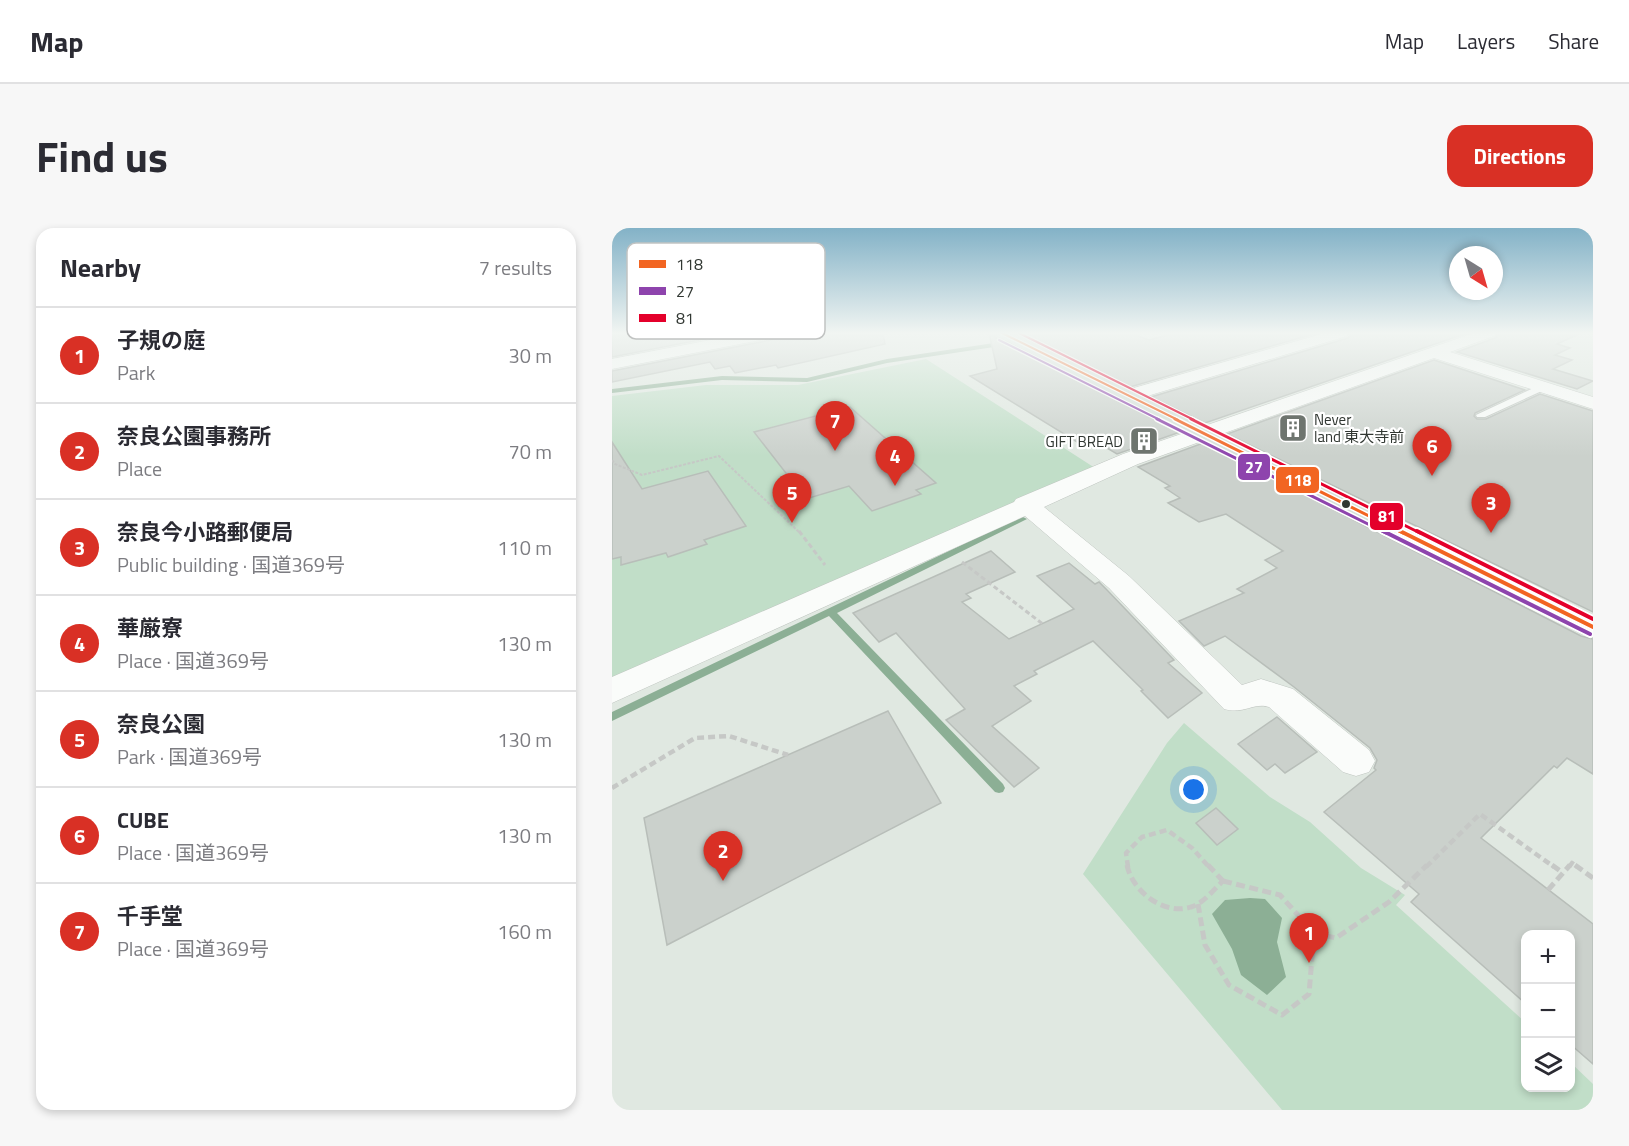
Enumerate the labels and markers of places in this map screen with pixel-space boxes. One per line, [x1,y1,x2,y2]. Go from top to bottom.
pin: 7 [816,402,854,451]
place label: Never land 東大寺前 [1314,408,1404,448]
building icon: Never land 東大寺前 [1277,412,1309,444]
building icon: GIFT BREAD [1128,425,1160,457]
pin: 6 [1412,426,1452,476]
place label: GIFT BREAD [1046,430,1123,453]
pin: 4 [876,436,914,486]
pin: 5 [772,474,812,523]
pin: 3 [1472,484,1510,533]
unlabelled marker [1340,498,1352,510]
pin: 2 [704,832,742,881]
pin: 1 [1290,914,1328,963]

